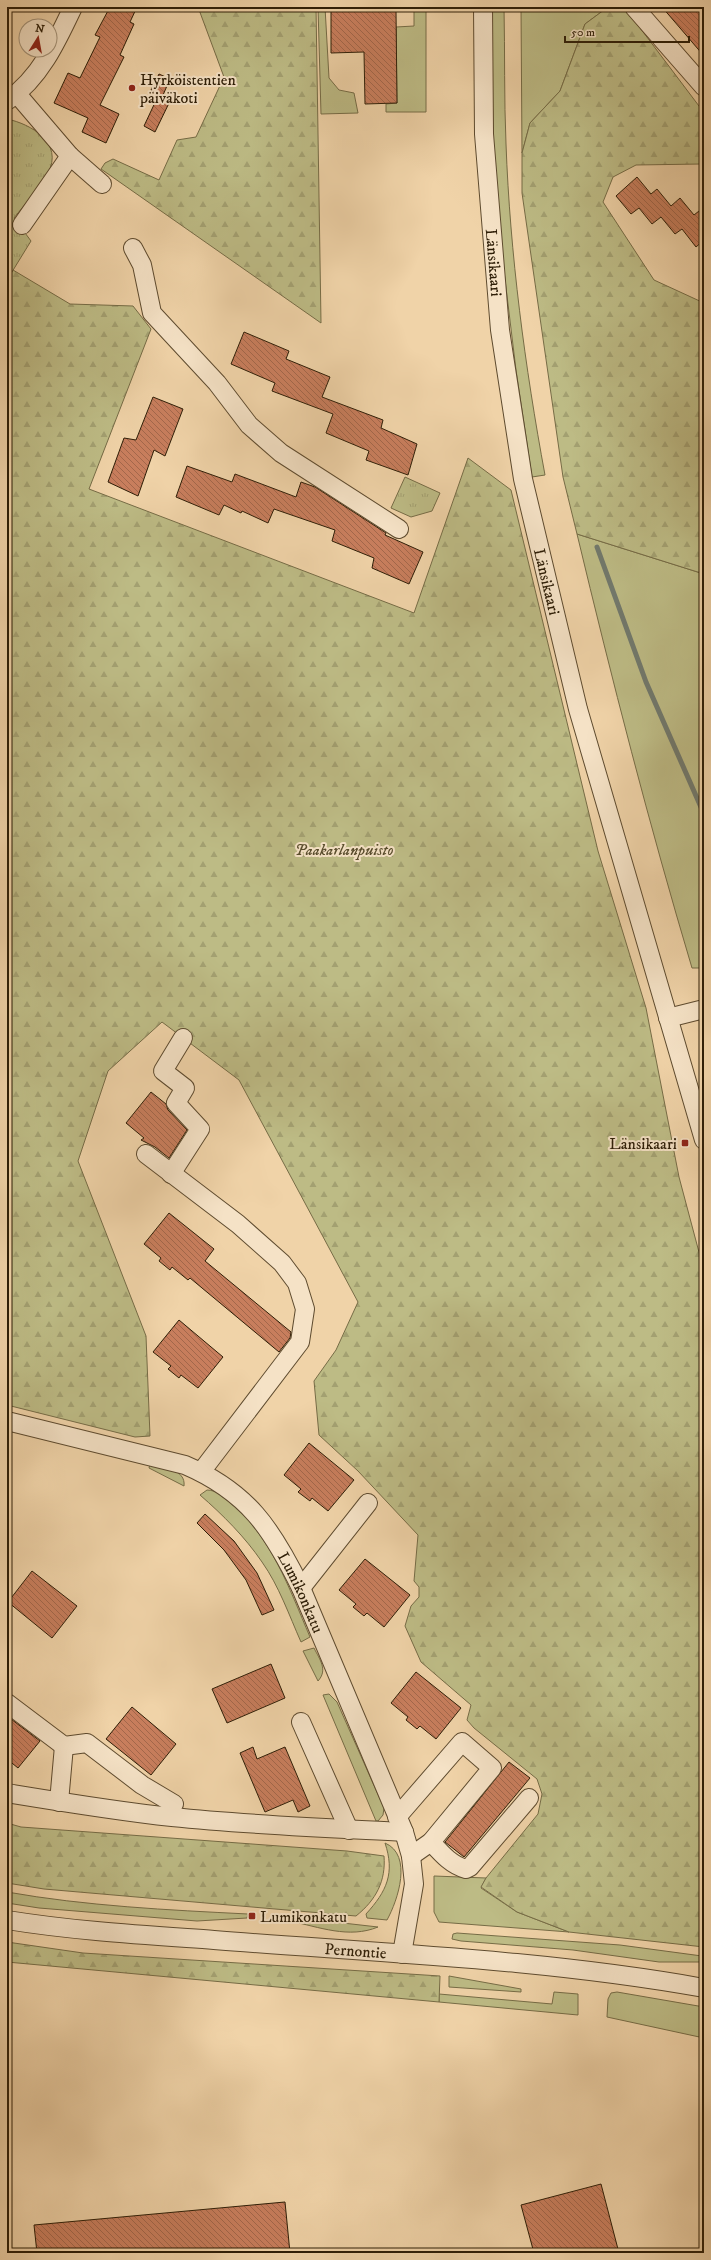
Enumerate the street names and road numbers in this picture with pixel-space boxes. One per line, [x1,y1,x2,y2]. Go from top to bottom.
street label: Länsikaari [481,228,506,297]
street label: Länsikaari [529,547,564,617]
street label: Lumikonkatu [273,1549,328,1636]
street label: Pernontie [324,1939,388,1963]

